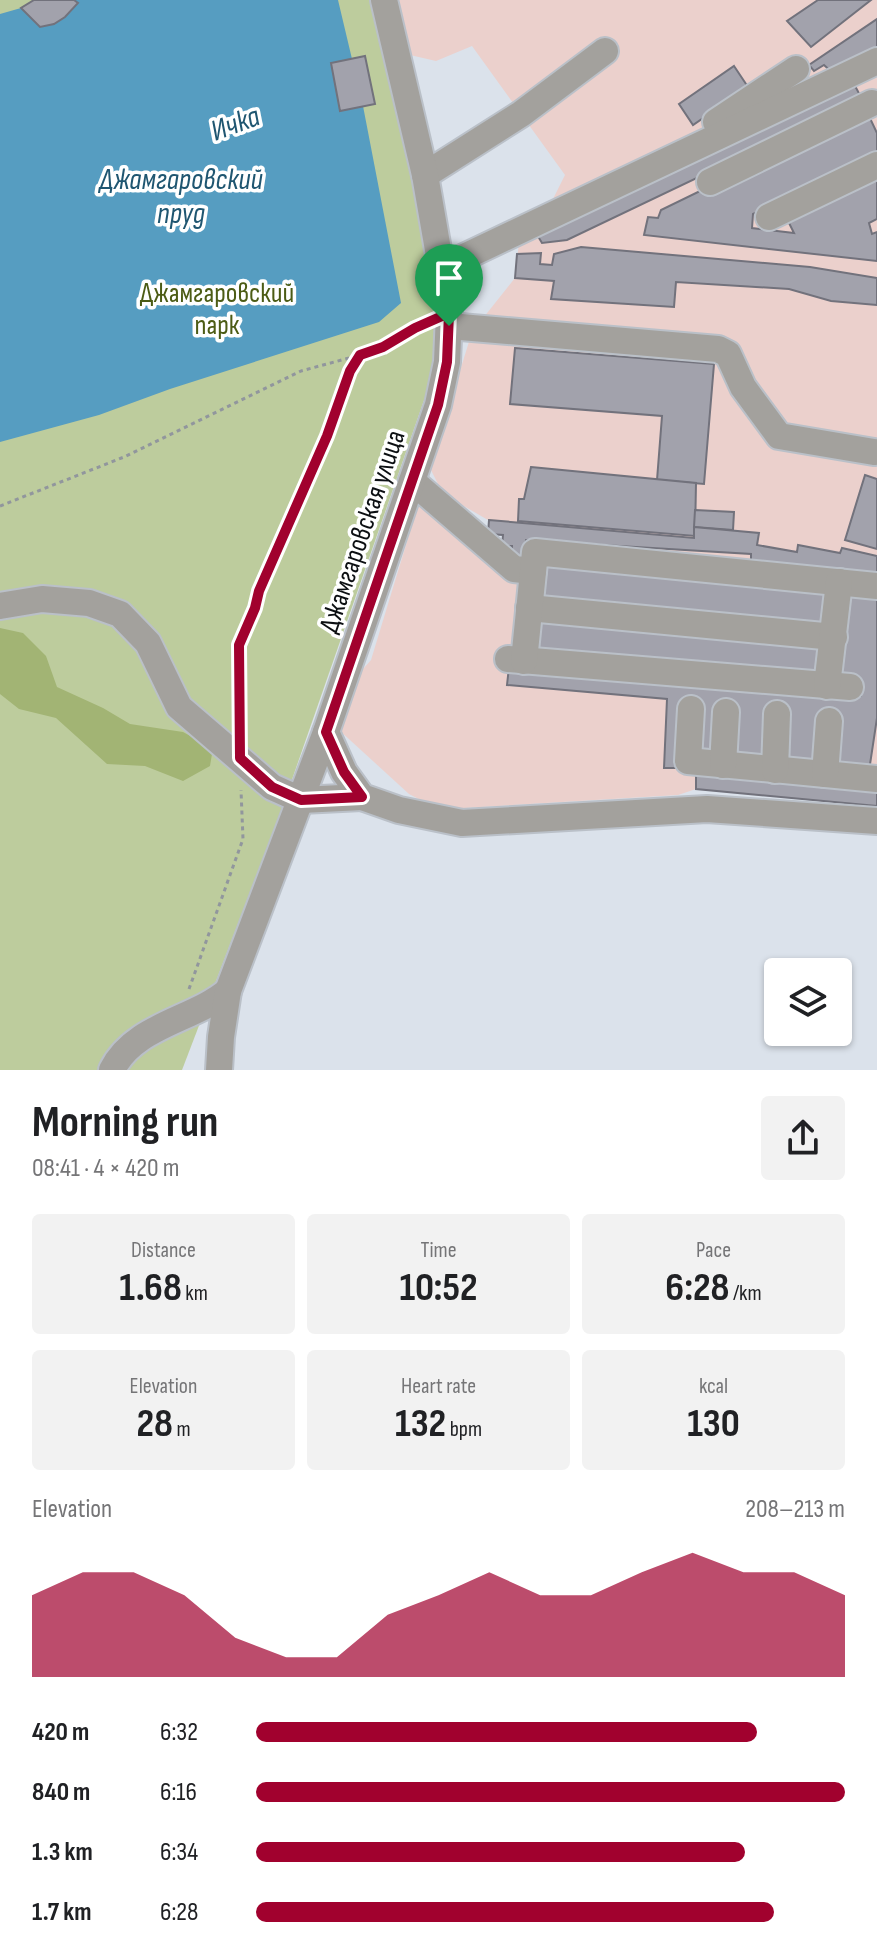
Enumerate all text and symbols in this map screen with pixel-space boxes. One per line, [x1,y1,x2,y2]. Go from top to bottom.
water label: Ичка [206,99,265,149]
water label: Джамгаровский пруд [97,162,264,232]
pin [415,244,483,326]
icon: arrive [427,256,471,300]
park label: Джамгаровский парк [140,277,294,342]
street label: Джамгаровская улица [312,426,413,637]
map controls [764,958,852,1046]
button: layers [764,958,852,1046]
text: Morning run [32,1096,218,1149]
button: share [761,1096,845,1180]
text: 08:41 · 4 × 420 m [32,1153,179,1184]
text: Distance [131,1237,196,1264]
text: Time [421,1237,457,1264]
text: Pace [696,1237,731,1264]
text: 1.68 [119,1264,182,1312]
text: 10:52 [399,1264,478,1312]
text: 6:28 [665,1264,730,1312]
text: km [182,1280,208,1307]
text: /km [730,1280,762,1307]
text: Elevation [130,1373,197,1400]
text: Heart rate [401,1373,476,1400]
text: kcal [699,1373,728,1400]
text: 28 [136,1400,173,1448]
text: 132 [395,1400,446,1448]
text: 130 [687,1400,740,1448]
text: m [173,1416,191,1443]
text: bpm [446,1416,482,1443]
text: Elevation [32,1494,112,1525]
text: 208–213 m [745,1494,845,1525]
text: 420 m [32,1717,89,1748]
text: 6:32 [160,1717,198,1748]
text: 840 m [32,1777,90,1808]
text: 6:16 [160,1777,197,1808]
text: 1.3 km [32,1837,93,1868]
text: 6:34 [160,1837,198,1868]
text: 1.7 km [32,1897,91,1928]
text: 6:28 [160,1897,198,1928]

